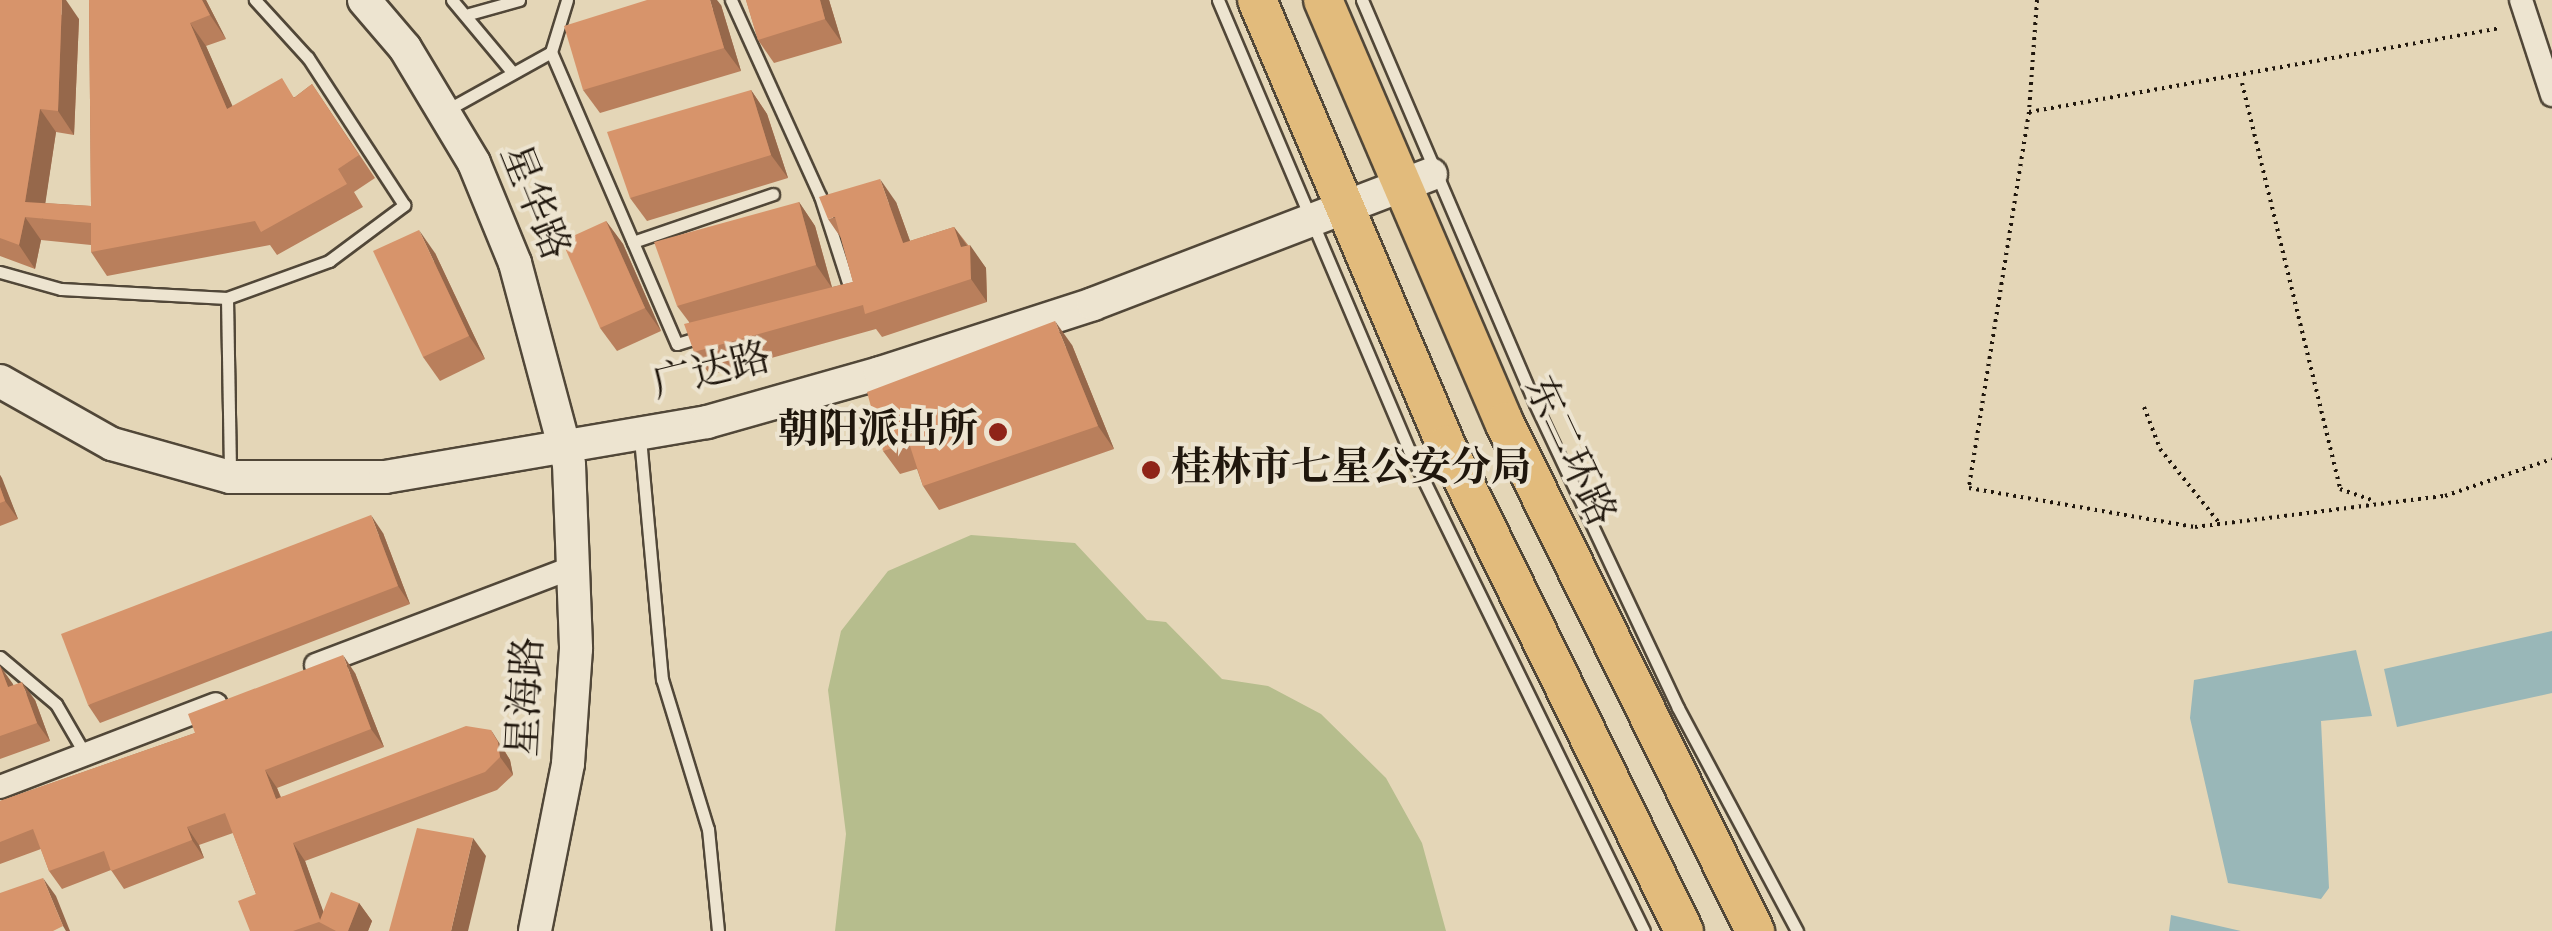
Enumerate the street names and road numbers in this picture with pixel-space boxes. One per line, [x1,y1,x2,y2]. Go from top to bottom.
street label: 星华路 [488,138,578,268]
street label: 广达路 [648,335,776,411]
street label: 东二环路 [1512,369,1624,535]
street label: 星海路 [501,636,555,758]

